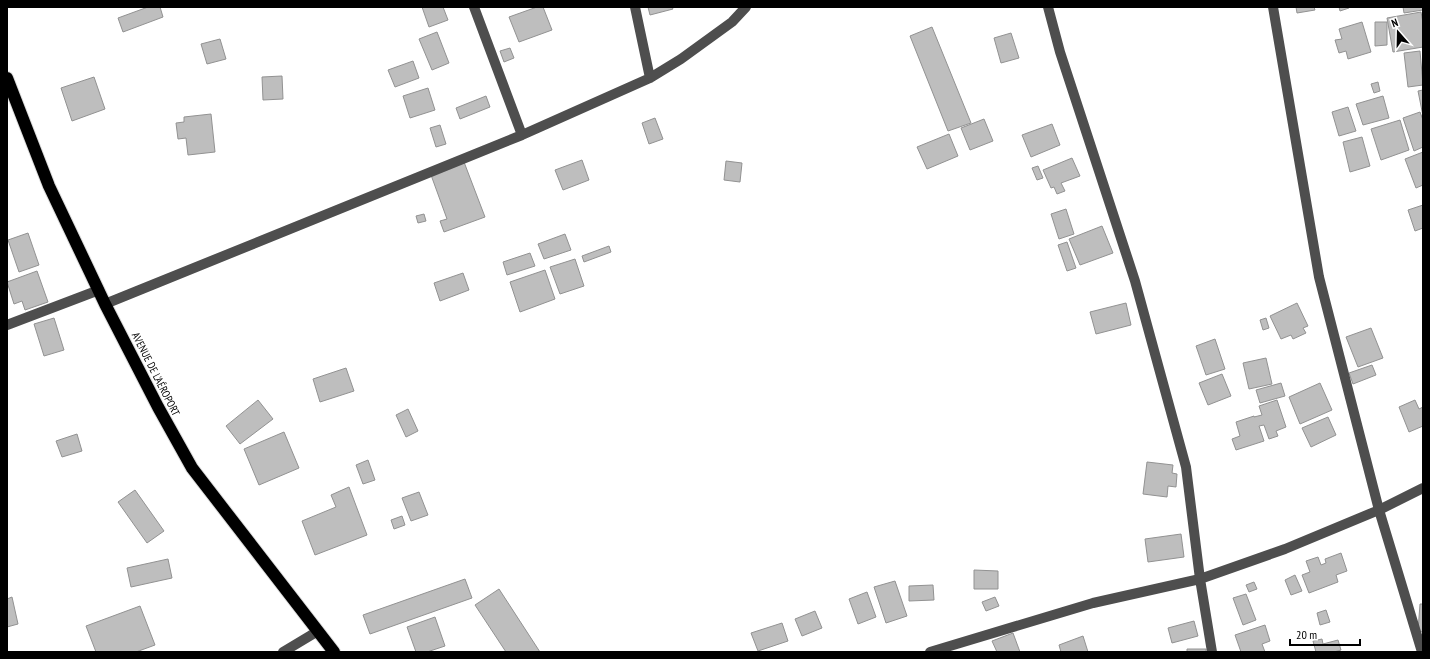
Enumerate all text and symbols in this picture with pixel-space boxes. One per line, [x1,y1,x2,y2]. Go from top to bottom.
north arrow [1378,12,1418,52]
text: N [1389,15,1400,30]
street label: AVENUE DE L'AÉROPORT [129,330,183,418]
scale bar [1290,621,1360,647]
text: 20 m [1296,627,1317,642]

